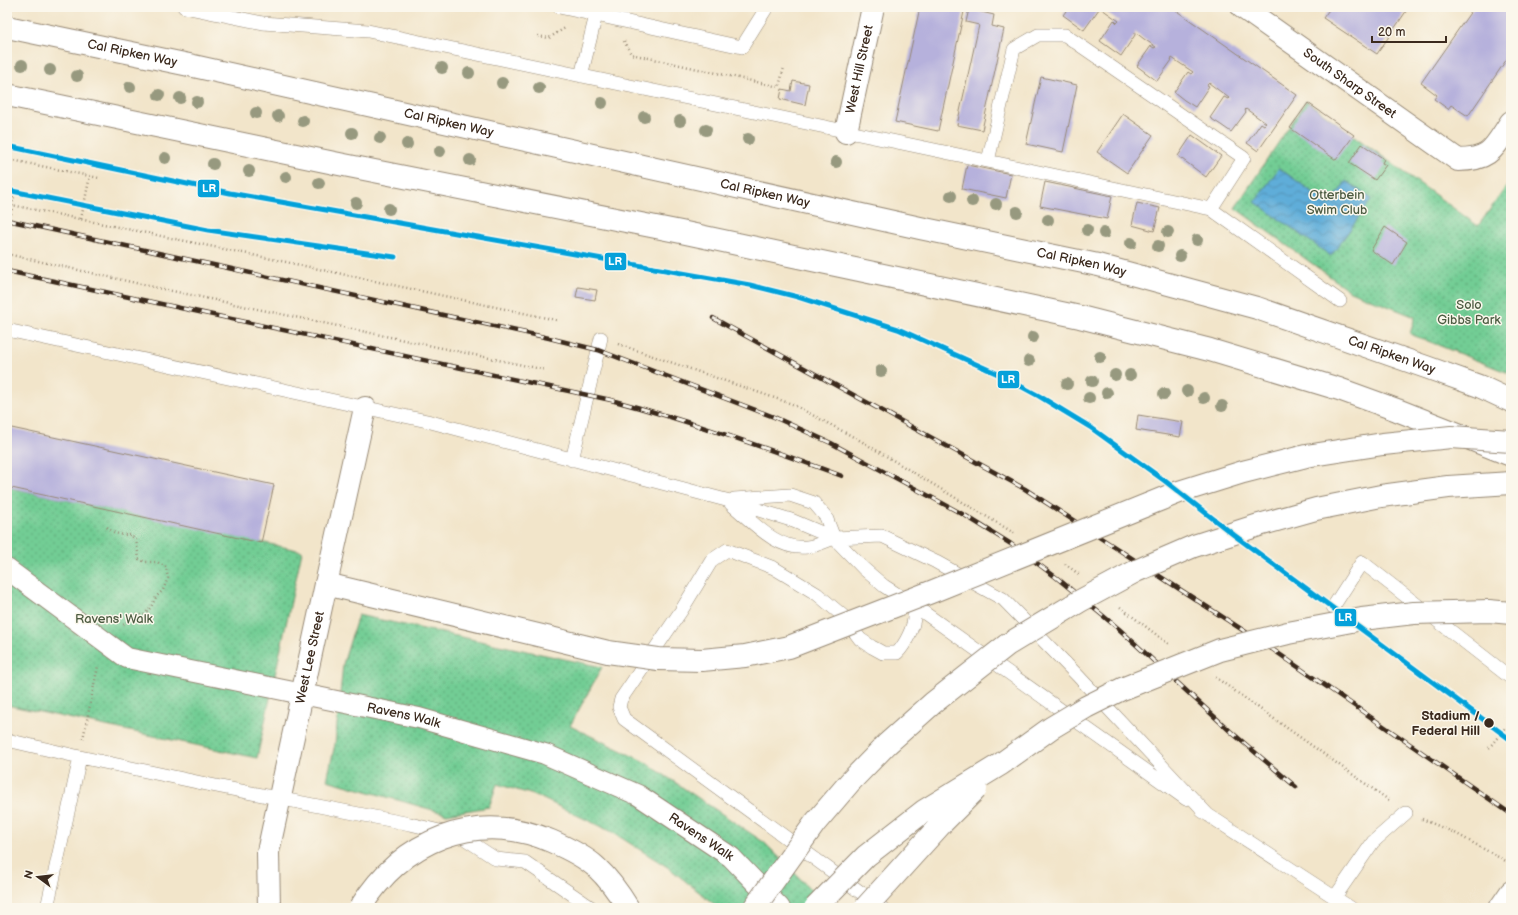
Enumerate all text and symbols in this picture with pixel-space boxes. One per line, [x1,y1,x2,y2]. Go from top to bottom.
scale bar [1372,18,1446,44]
street label: West Hill Street [842,24,877,115]
text: 20 m [1378,25,1405,40]
street label: Cal Ripken Way [86,36,179,70]
street label: South Sharp Street [1300,45,1399,122]
street label: Cal Ripken Way [402,105,495,141]
street label: Cal Ripken Way [719,176,811,211]
line badge: LR [197,179,220,198]
text: LR [202,182,216,195]
park label: Otterbein Swim Club [1307,187,1367,218]
street label: Cal Ripken Way [1035,244,1128,280]
line badge: LR [604,252,627,271]
text: LR [608,255,622,268]
park label: Solo Gibbs Park [1437,297,1501,328]
street label: Cal Ripken Way [1346,332,1438,378]
line badge: LR [997,370,1020,389]
text: LR [1001,373,1015,386]
line badge: LR [1334,608,1357,627]
street label: West Lee Street [292,610,328,705]
park label: Ravens' Walk [75,611,154,627]
text: LR [1338,611,1352,624]
street label: Ravens Walk [365,699,443,732]
place label: Stadium / Federal Hill [1412,708,1480,739]
marker: Stadium / Federal Hill [1482,716,1496,730]
street label: Ravens Walk [665,810,737,865]
north arrow [18,857,58,897]
text: N [21,869,36,880]

